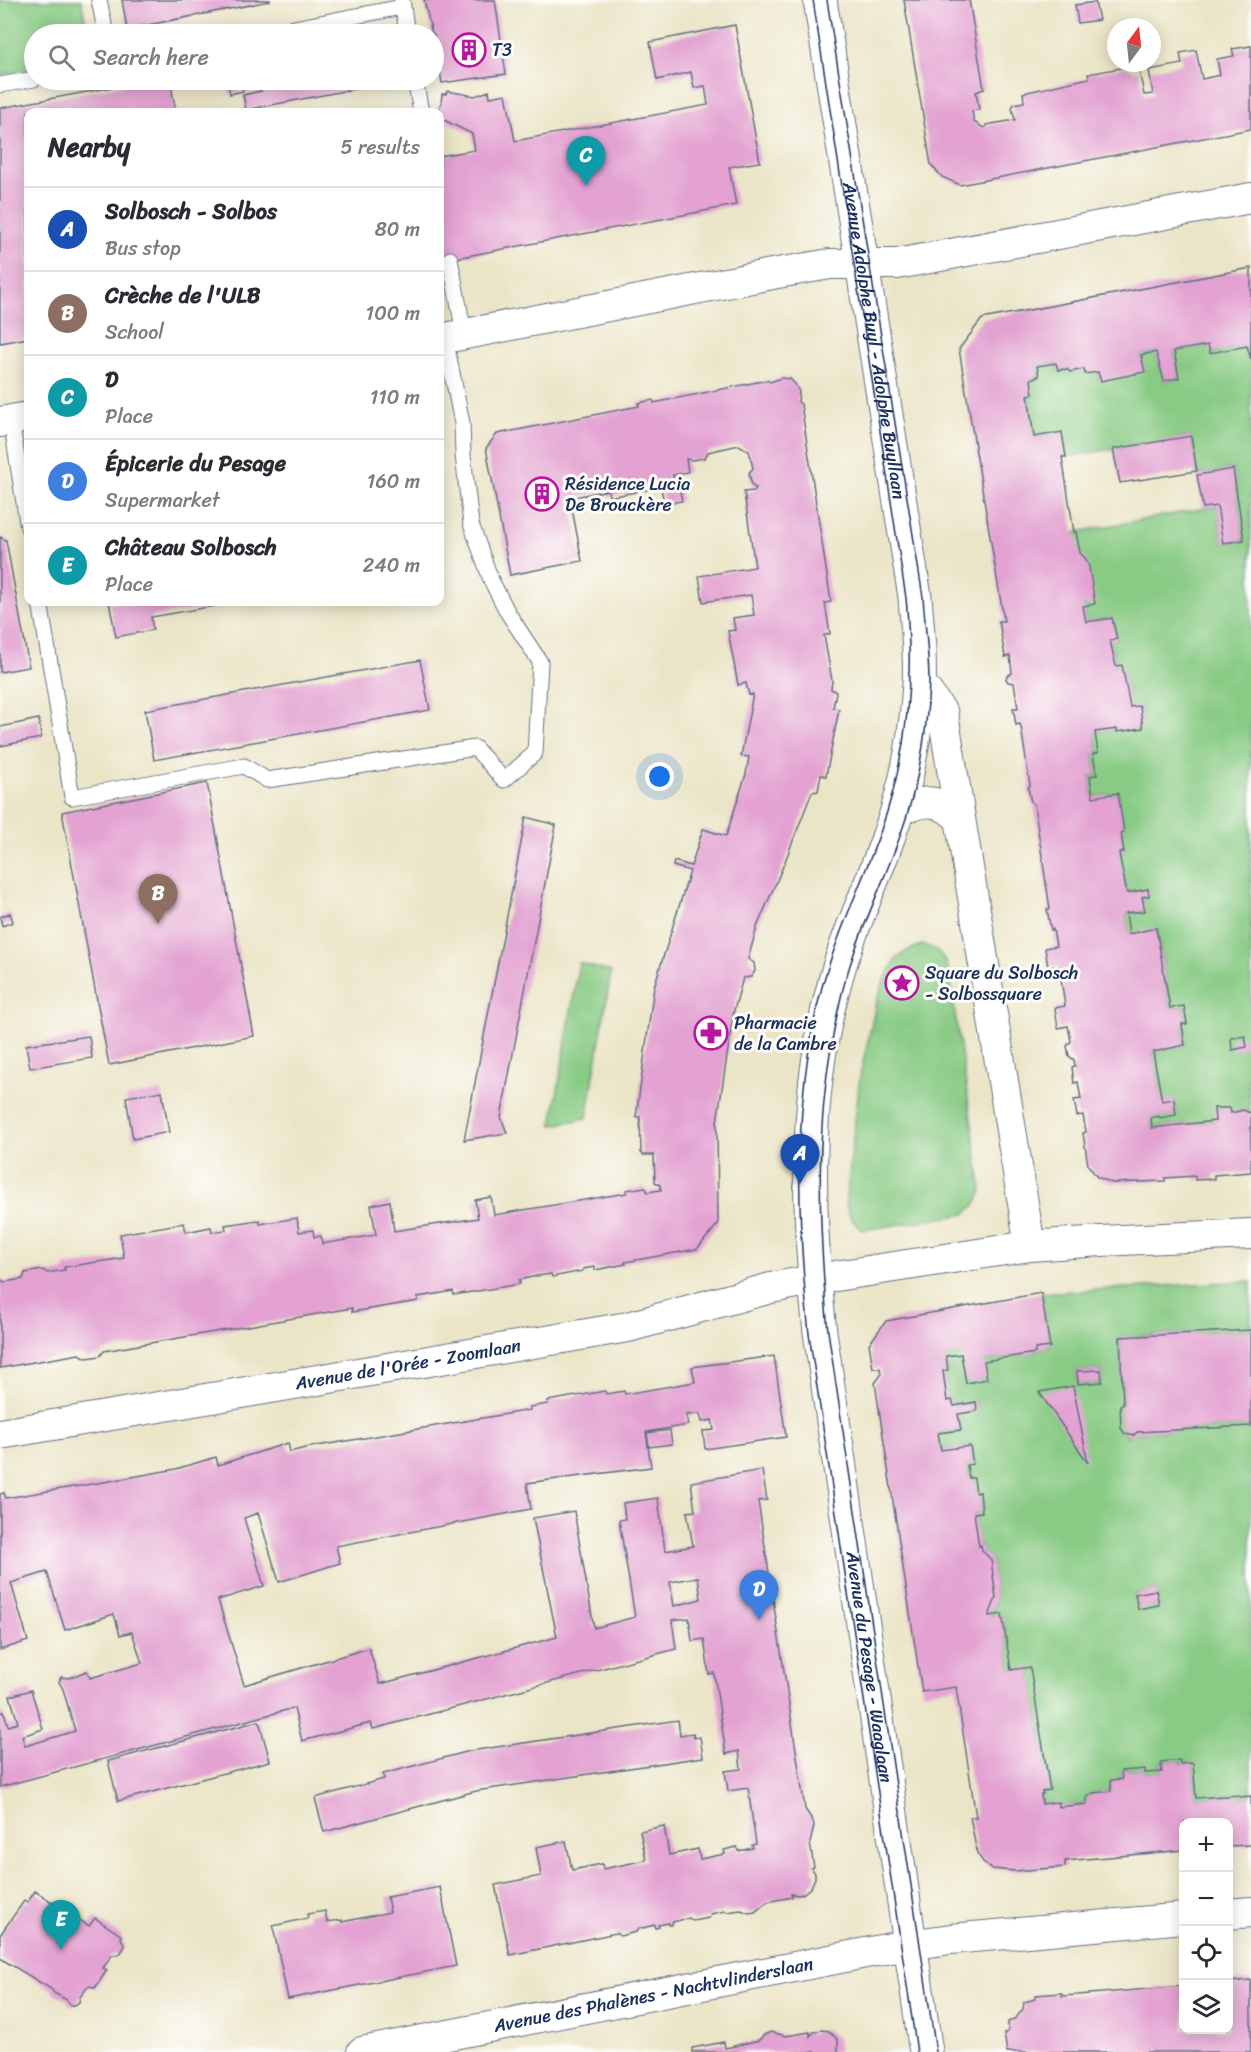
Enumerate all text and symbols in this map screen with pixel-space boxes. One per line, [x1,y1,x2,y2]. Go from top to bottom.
north arrow [1107,18,1161,72]
search box [24,24,444,90]
building icon: T3 [451,32,487,68]
place label: T3 [492,34,512,66]
text: Search here [93,38,209,77]
icon: search [45,41,78,74]
text: Nearby [48,124,130,170]
text: 5 results [341,130,420,165]
pin: C [566,136,606,186]
street label: Avenue Adolphe Buyl - Adolphe Buyllaan [833,179,915,502]
text: Solbosch - Solbos [105,192,277,231]
text: A [61,212,74,247]
text: 80 m [375,212,420,247]
text: Bus stop [105,231,181,266]
text: Crèche de l'ULB [105,276,261,315]
text: B [61,296,74,331]
text: 100 m [366,296,420,331]
text: School [105,315,164,350]
text: D [105,360,118,399]
text: C [61,380,74,415]
text: 110 m [370,380,420,415]
text: Place [105,399,153,434]
text: Épicerie du Pesage [105,444,286,483]
text: D [62,464,73,499]
text: 160 m [367,464,420,499]
place label: Résidence Lucia De Brouckère [565,468,690,521]
building icon: Résidence Lucia De Brouckère [524,476,560,512]
text: Supermarket [105,483,220,518]
text: Château Solbosch [105,528,277,567]
text: E [62,548,73,583]
text: 240 m [363,548,420,583]
text: Place [105,567,153,602]
your location [645,762,674,791]
pin: B [138,874,178,924]
place label: Square du Solbosch - Solbossquare [925,957,1078,1010]
place icon: Square du Solbosch - Solbossquare [884,965,920,1001]
place label: Pharmacie de la Cambre [734,1007,837,1060]
pharmacy icon: Pharmacie de la Cambre [693,1015,729,1051]
pin: A [780,1134,820,1184]
street label: Avenue de l'Orée - Zoomlaan [292,1329,524,1400]
street label: Avenue du Pesage - Waaglaan [836,1548,902,1785]
pin: D [740,1570,778,1620]
map controls [1179,1818,1233,2034]
button: + [1179,1818,1233,1872]
button: − [1179,1872,1233,1926]
pin: E [42,1900,80,1950]
button: locate [1179,1926,1233,1980]
street label: Avenue des Phalènes - Nachtvlinderslaan [490,1948,816,2042]
button: layers [1179,1980,1233,2034]

